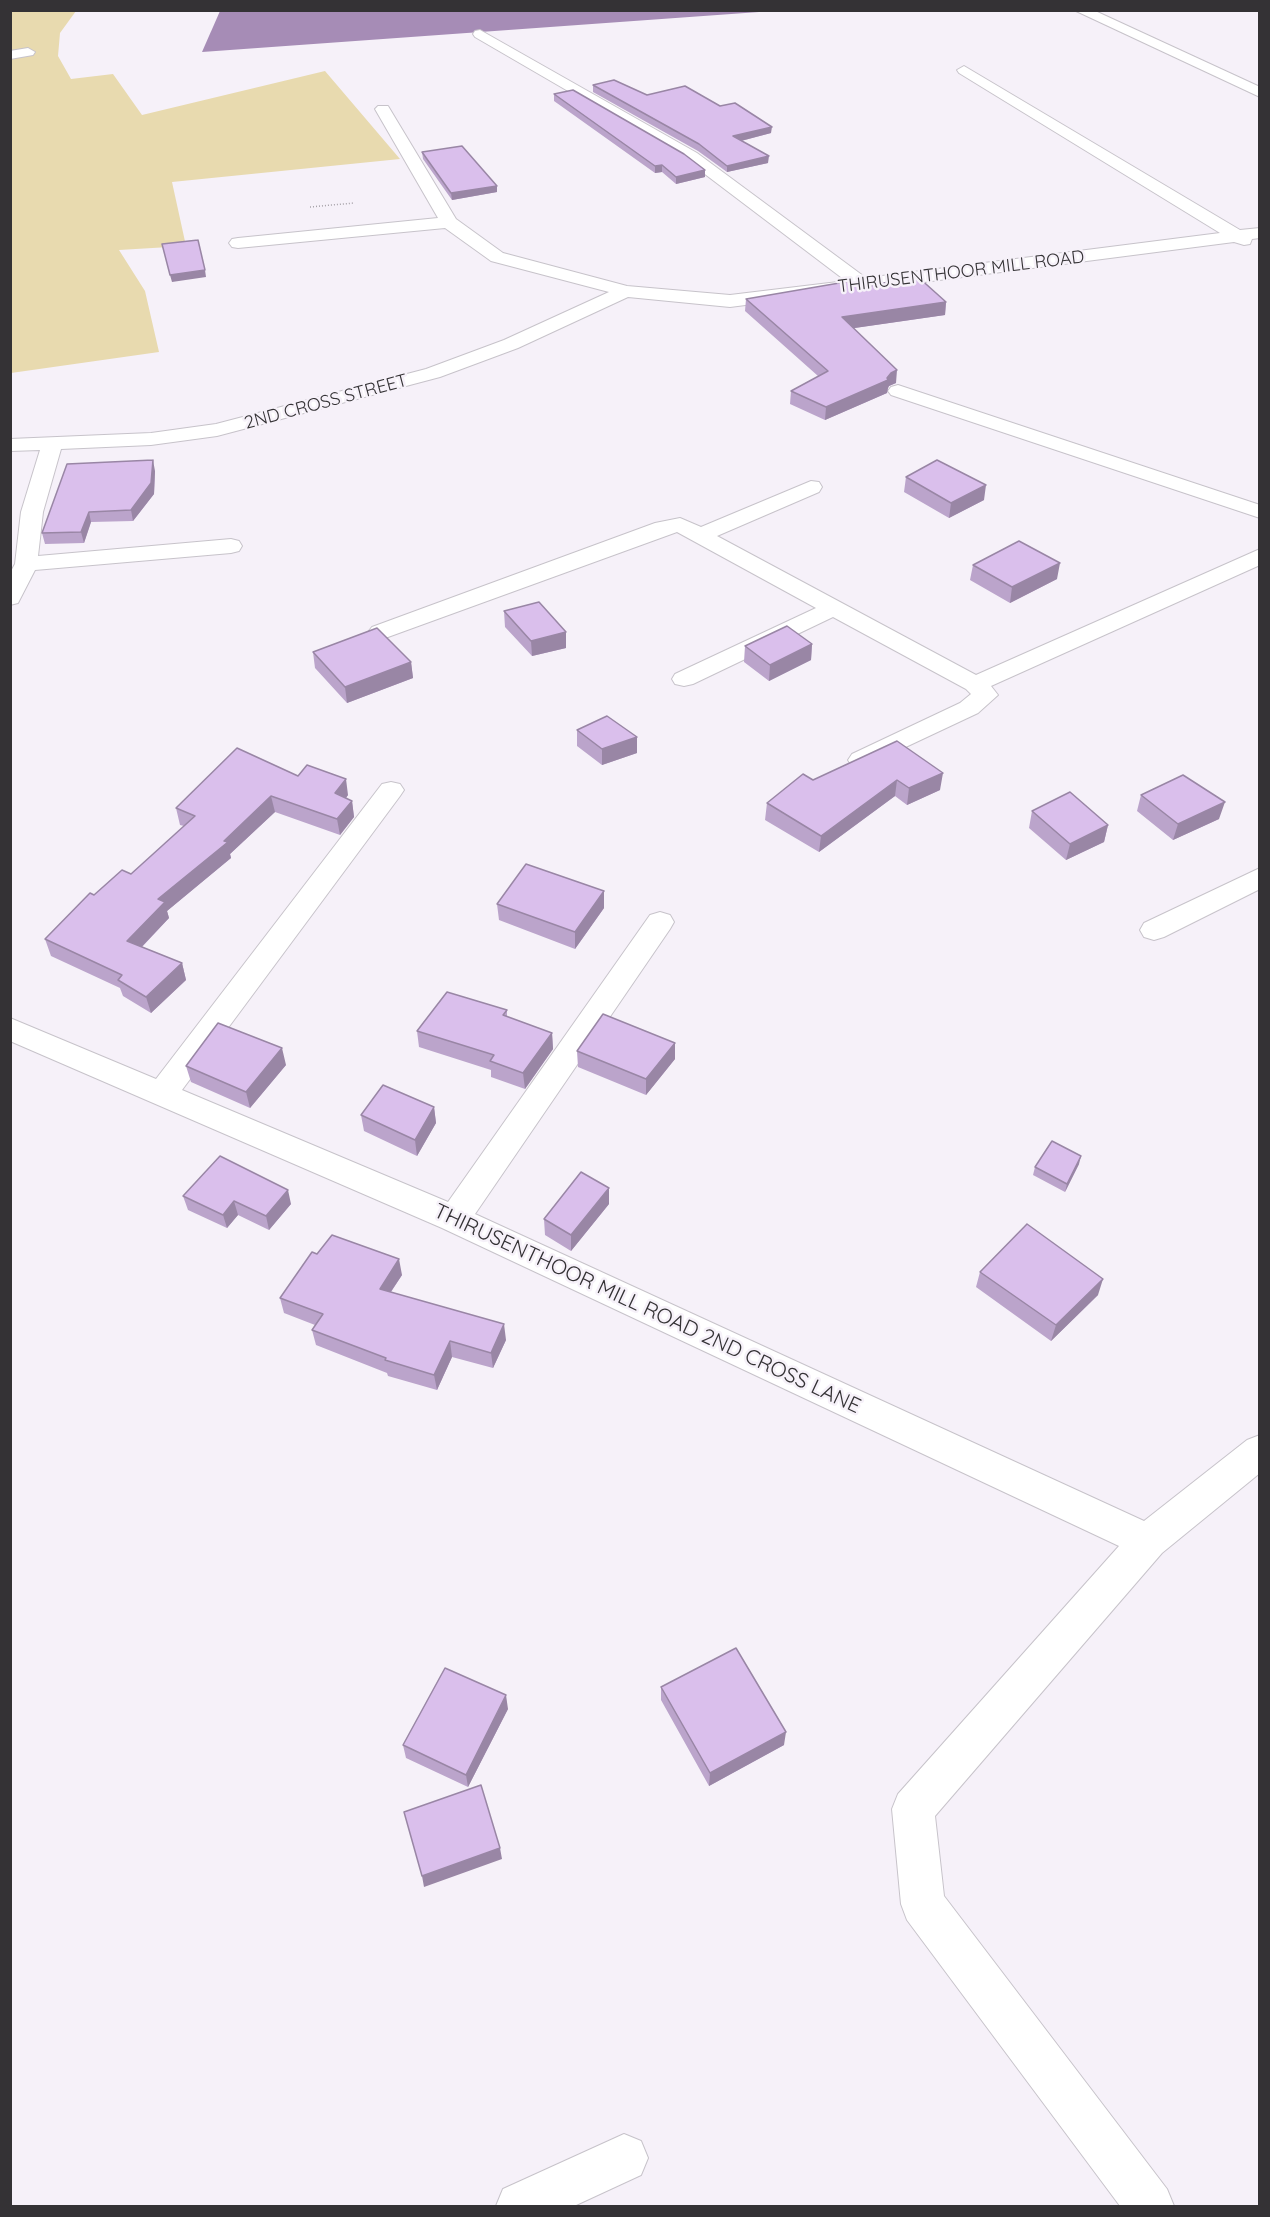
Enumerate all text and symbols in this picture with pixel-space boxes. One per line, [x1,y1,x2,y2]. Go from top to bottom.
street label: THIRUSENTHOOR MILL ROAD [836,246,1086,298]
street label: 2ND CROSS STREET [242,370,410,434]
street label: THIRUSENTHOOR MILL ROAD 2ND CROSS LANE [429,1199,865,1419]

